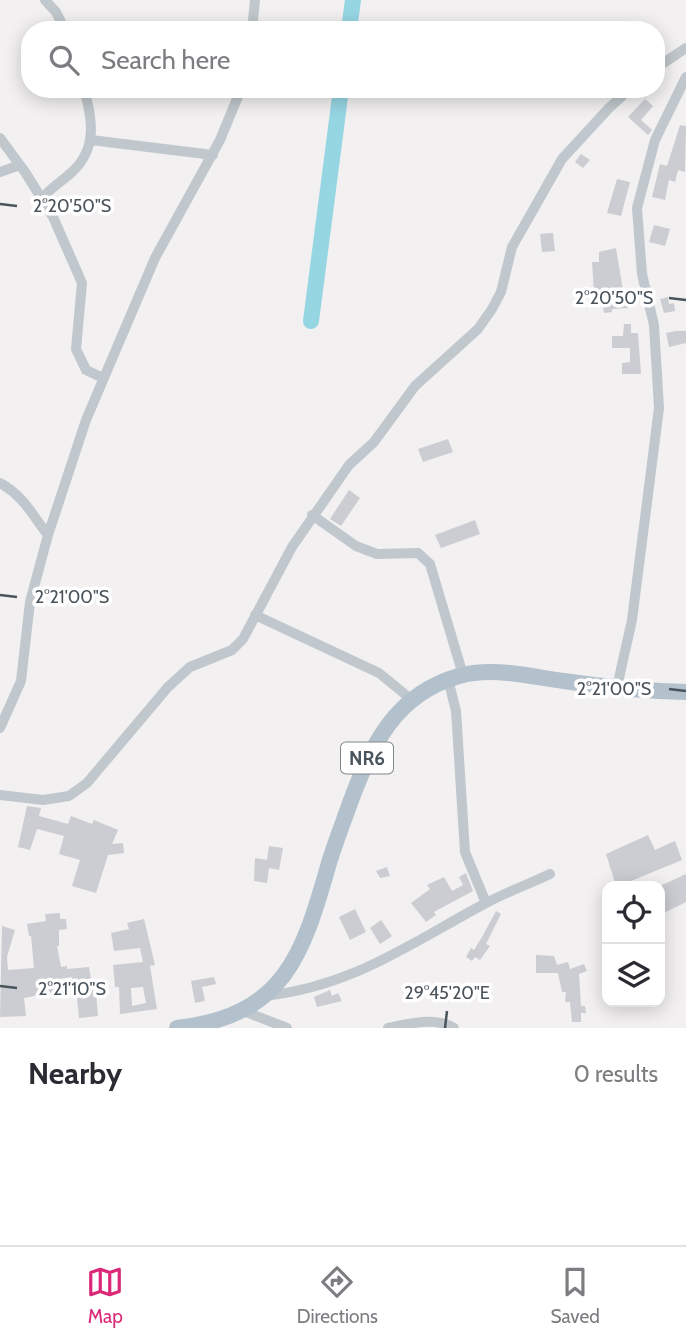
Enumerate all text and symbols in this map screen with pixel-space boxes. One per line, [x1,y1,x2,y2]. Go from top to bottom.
search box [21,21,665,98]
icon: search [45,41,83,79]
text: Search here [101,44,230,76]
text: 2°20'50"S [33,195,111,217]
text: 2°20'50"S [575,287,653,309]
text: 2°21'00"S [35,586,109,608]
text: 2°21'00"S [577,678,651,700]
road number: NR6 [341,743,393,774]
map controls [602,881,665,1007]
button: locate [602,881,665,944]
button: layers [602,944,665,1007]
text: 2°21'10"S [38,978,106,1000]
text: 29°45'20"E [404,982,490,1004]
text: Nearby [28,1055,122,1092]
text: 0 results [574,1060,658,1088]
tab: Map [86,1263,124,1328]
tab: Directions [297,1263,378,1328]
tab: Saved [550,1263,600,1328]

